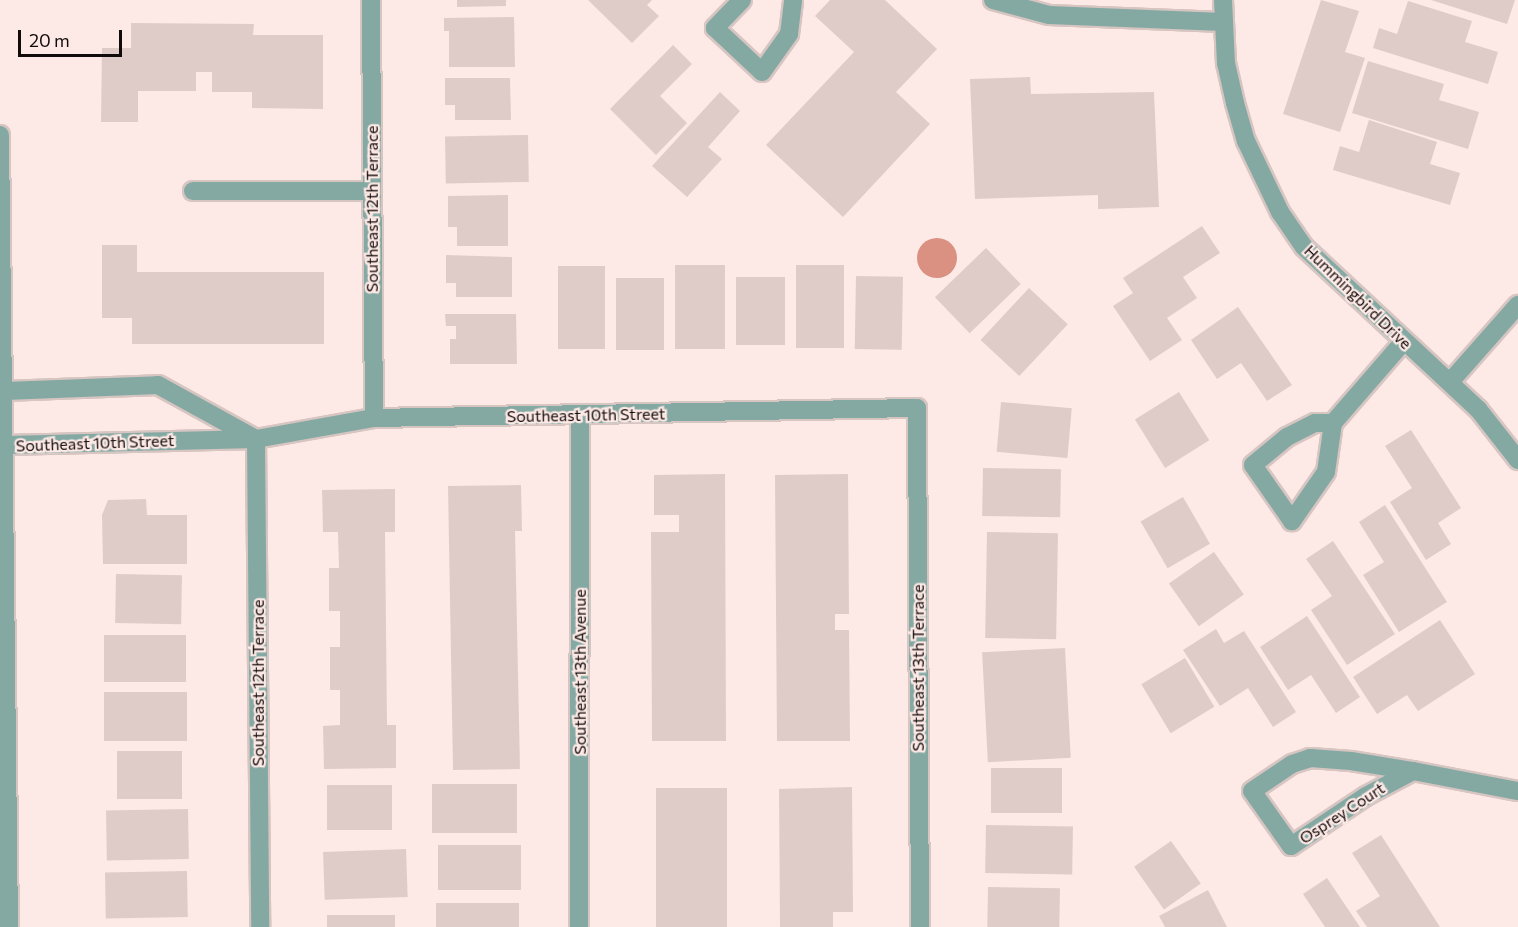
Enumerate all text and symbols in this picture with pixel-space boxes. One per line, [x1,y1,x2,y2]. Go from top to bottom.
scale bar [21,18,124,56]
text: 20 m [29,29,70,51]
street label: Southeast 12th Terrace [362,126,382,292]
street label: Hummingbird Drive [1300,241,1416,353]
street label: Southeast 10th Street [507,404,665,426]
street label: Southeast 10th Street [15,431,175,455]
street label: Southeast 13th Terrace [908,585,928,751]
street label: Southeast 13th Avenue [570,589,590,755]
street label: Southeast 12th Terrace [248,600,268,766]
street label: Osprey Court [1296,778,1388,848]

